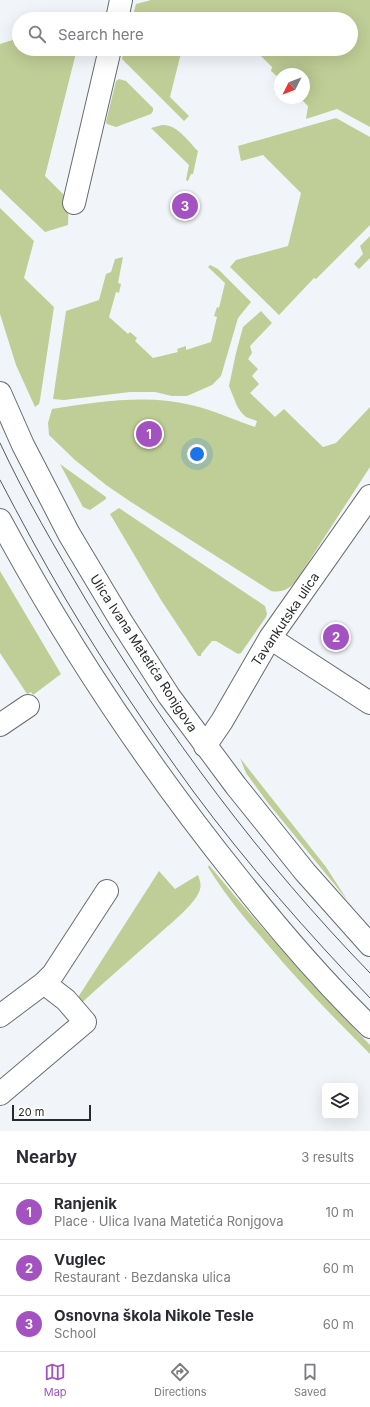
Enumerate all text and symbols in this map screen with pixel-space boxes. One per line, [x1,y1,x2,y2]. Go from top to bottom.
search box [12,12,358,56]
icon: search [26,23,48,45]
text: Search here [58,25,144,44]
north arrow [274,68,310,104]
pin: 3 [172,191,198,221]
pin: 1 [136,419,162,449]
your location [187,444,207,464]
street label: Tavankutska ulica [248,569,322,669]
street label: Ulica Ivana Matetića Ronjgova [87,571,201,735]
pin: 2 [323,622,349,652]
map controls [322,1083,358,1119]
button: layers [322,1083,358,1119]
scale bar [12,1103,91,1122]
text: 20 m [18,1105,44,1119]
text: Nearby [16,1147,77,1167]
text: 3 results [301,1149,354,1165]
text: Ranjenik [54,1194,117,1213]
text: 1 [26,1204,32,1220]
text: 10 m [325,1204,354,1220]
text: Place · Ulica Ivana Matetića Ronjgova [54,1213,284,1229]
text: Vuglec [54,1250,106,1269]
text: 2 [25,1260,33,1276]
text: 60 m [323,1260,354,1276]
text: Restaurant · Bezdanska ulica [54,1269,231,1285]
text: Osnovna škola Nikole Tesle [54,1306,254,1325]
text: 3 [25,1316,33,1332]
text: 60 m [323,1316,354,1332]
text: School [54,1325,96,1341]
tab: Map [44,1361,67,1399]
tab: Directions [154,1361,207,1399]
tab: Saved [294,1361,326,1399]

